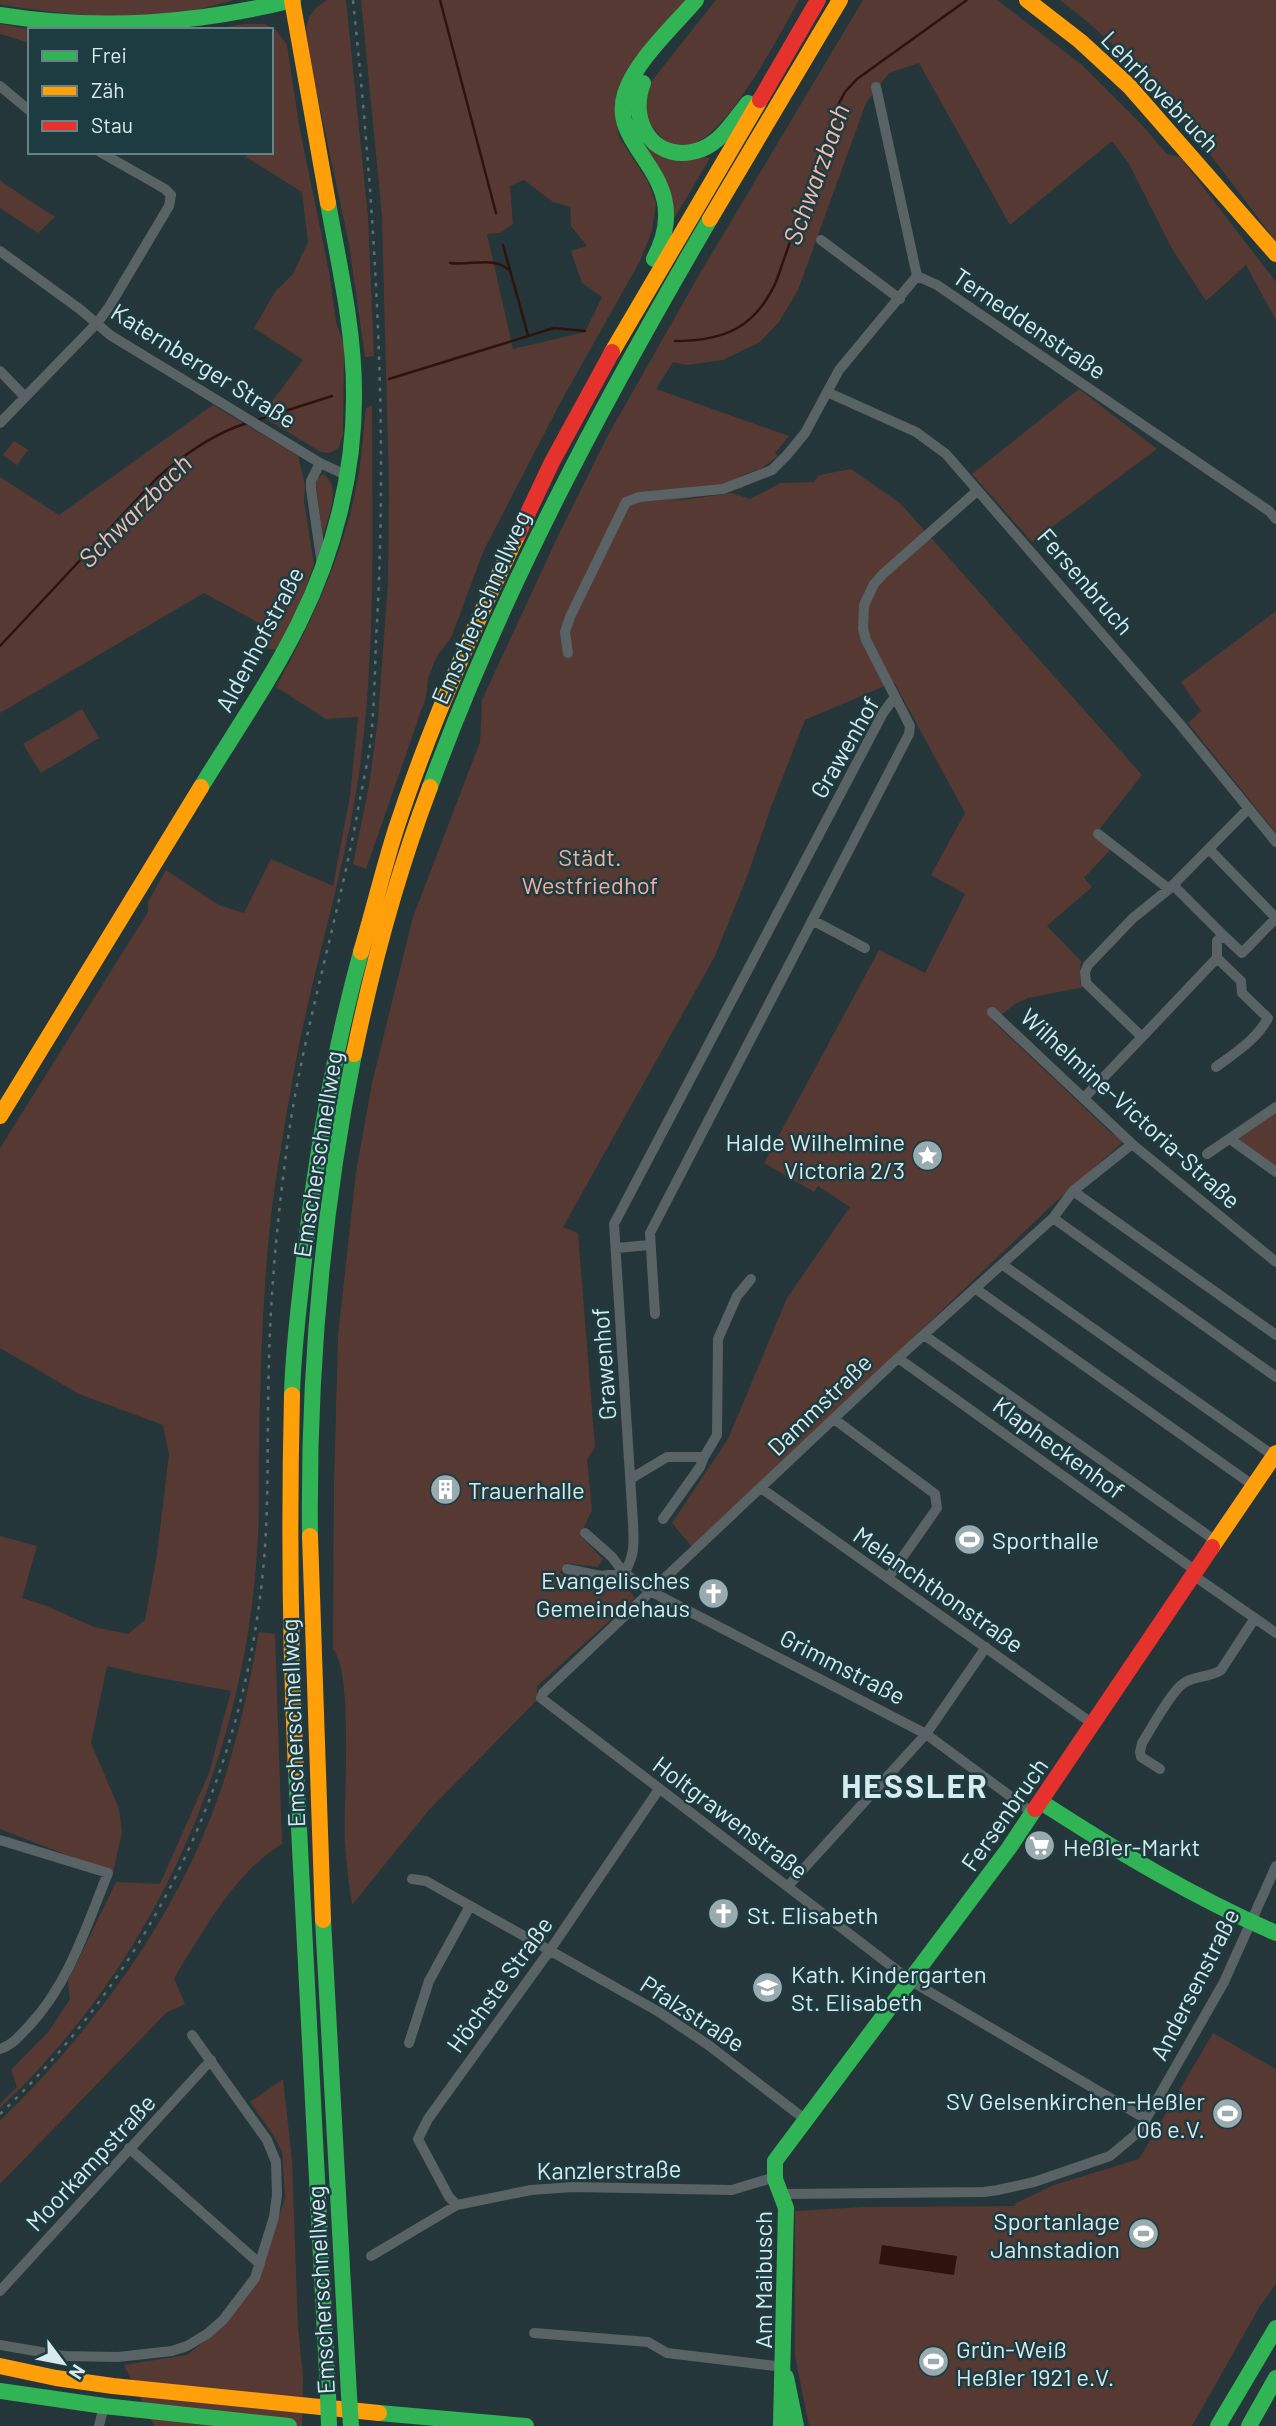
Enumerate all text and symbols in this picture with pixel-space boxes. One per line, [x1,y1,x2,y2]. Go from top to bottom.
street label: Lehrhovebruch [1096,24,1226,158]
legend [28,28,273,154]
text: Frei [91,42,127,67]
text: Zäh [91,77,125,102]
water label: Schwarzbach [775,100,855,248]
text: Stau [91,112,133,137]
street label: Terneddenstraße [948,261,1112,385]
street label: Katernberger Straße [106,296,302,434]
water label: Schwarzbach [71,447,197,573]
street label: Emscherschnellweg [424,506,536,708]
street label: Fersenbruch [1032,522,1140,640]
street label: Aldenhofstraße [209,562,309,716]
street label: Grawenhof [803,691,885,803]
park label: Städt. Westfriedhof [522,842,658,899]
street label: Wilhelmine-Victoria-Straße [1015,1002,1247,1214]
street label: Emscherschnellweg [286,1049,348,1259]
place label: Halde Wilhelmine Victoria 2/3 [725,1127,905,1184]
place icon: Halde Wilhelmine Victoria 2/3 [911,1138,945,1172]
street label: Grawenhof [585,1307,621,1421]
street label: Dammstraße [761,1347,877,1461]
street label: Klapheckenhof [988,1390,1130,1504]
building icon: Trauerhalle [428,1472,462,1506]
place label: Trauerhalle [468,1475,585,1504]
street label: Melanchthonstraße [848,1520,1030,1658]
sports icon: Sporthalle [952,1522,986,1556]
place label: Sporthalle [992,1525,1099,1554]
place label: Evangelisches Gemeindehaus [536,1565,690,1622]
church icon: Evangelisches Gemeindehaus [696,1576,730,1610]
street label: Emscherschnellweg [274,1618,310,1828]
street label: Grimmstraße [776,1622,910,1710]
street label: Holtgrawenstraße [648,1749,814,1885]
street label: Fersenbruch [954,1752,1054,1876]
district label: HESSLER [841,1766,989,1804]
supermarket icon: Heßler-Markt [1023,1829,1057,1863]
place label: Heßler-Markt [1063,1832,1200,1861]
church icon: St. Elisabeth [707,1897,741,1931]
place label: St. Elisabeth [747,1900,878,1929]
street label: Andersenstraße [1143,1903,1245,2065]
street label: Höchste Straße [440,1910,558,2058]
place label: Kath. Kindergarten St. Elisabeth [791,1959,987,2016]
street label: Pfalzstraße [636,1969,750,2057]
school or university icon: Kath. Kindergarten St. Elisabeth [751,1970,785,2004]
place label: SV Gelsenkirchen-Heßler 06 e.V. [946,2086,1205,2143]
street label: Moorkampstraße [19,2088,161,2236]
sports icon: SV Gelsenkirchen-Heßler 06 e.V. [1211,2097,1245,2131]
street label: Kanzlerstraße [536,2153,682,2185]
street label: Emscherschnellweg [300,2185,340,2395]
place label: Sportanlage Jahnstadion [990,2206,1120,2263]
street label: Am Maibusch [748,2211,777,2349]
sports icon: Sportanlage Jahnstadion [1126,2217,1160,2251]
north arrow [28,2328,98,2398]
place label: Grün-Weiß Heßler 1921 e.V. [956,2334,1114,2391]
sports icon: Grün-Weiß Heßler 1921 e.V. [916,2345,950,2379]
text: N [65,2361,91,2384]

